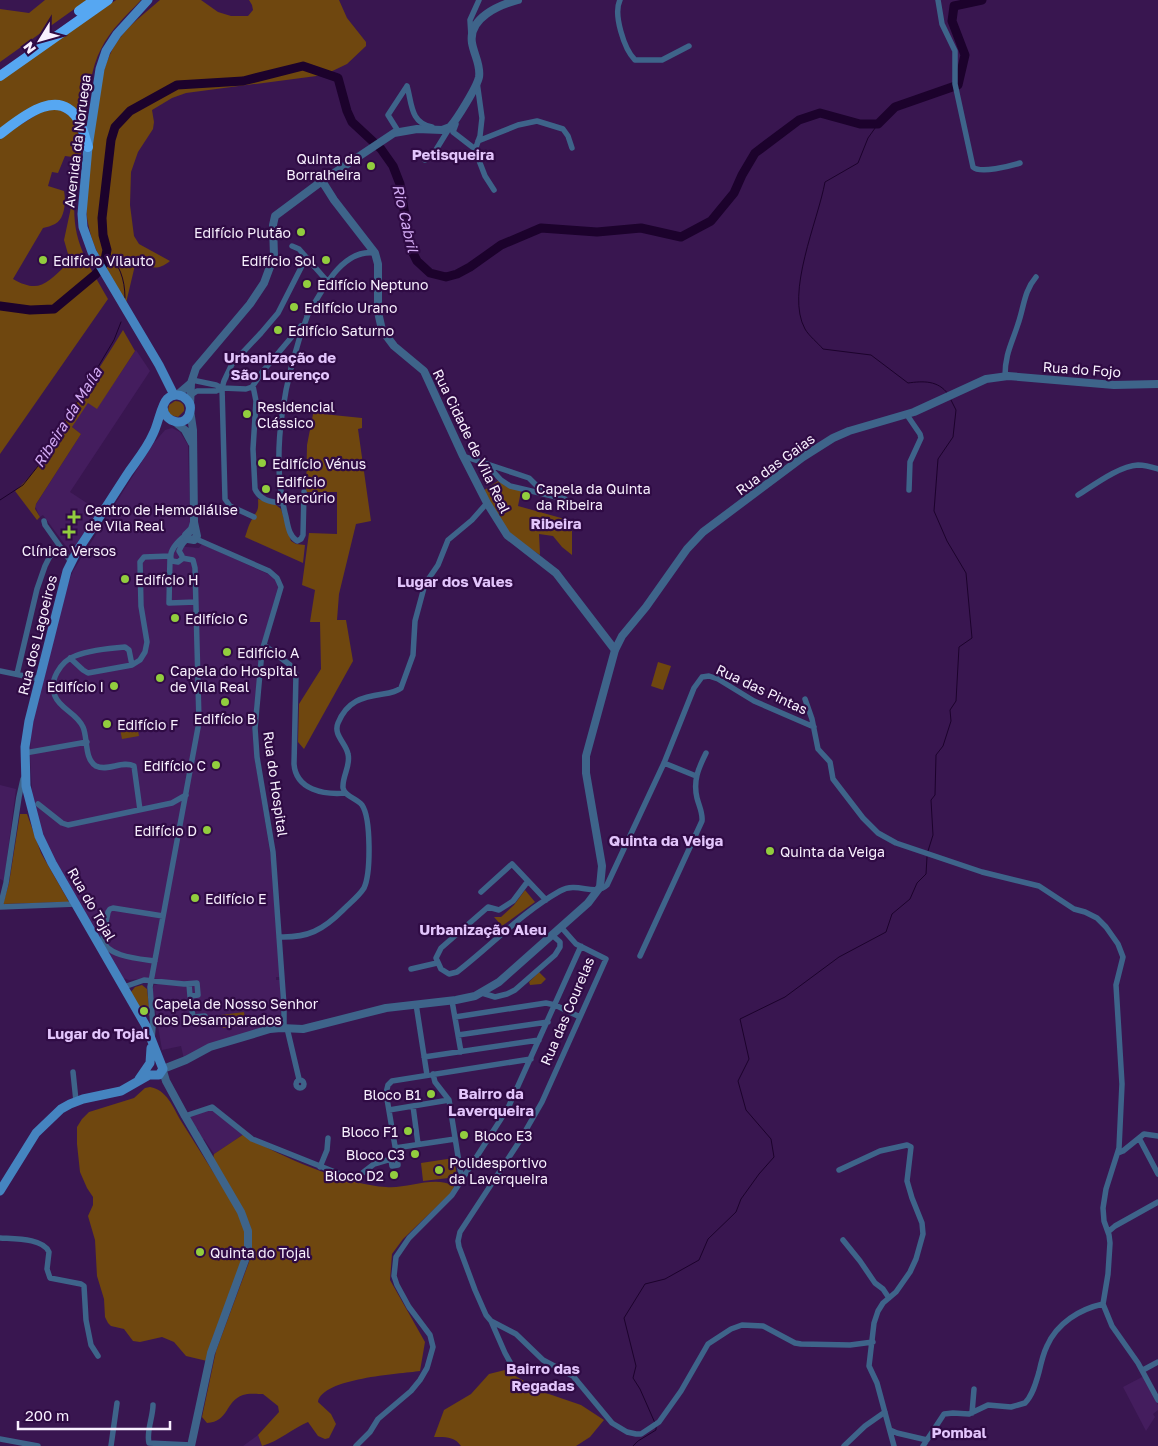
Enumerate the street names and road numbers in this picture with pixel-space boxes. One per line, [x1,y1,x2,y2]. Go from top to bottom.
street label: Avenida da Noruega [60,73,94,209]
street label: Rua do Fojo [1042,358,1122,380]
street label: Rua Cidade de Vila Real [430,366,514,516]
street label: Rua das Gaias [732,430,818,498]
street label: Rua dos Lagoeiros [14,573,60,697]
street label: Rua das Pintas [714,660,810,718]
street label: Rua do Hospital [260,730,292,838]
street label: Rua do Tojal [64,864,120,944]
street label: Rua das Courelas [536,954,598,1068]

